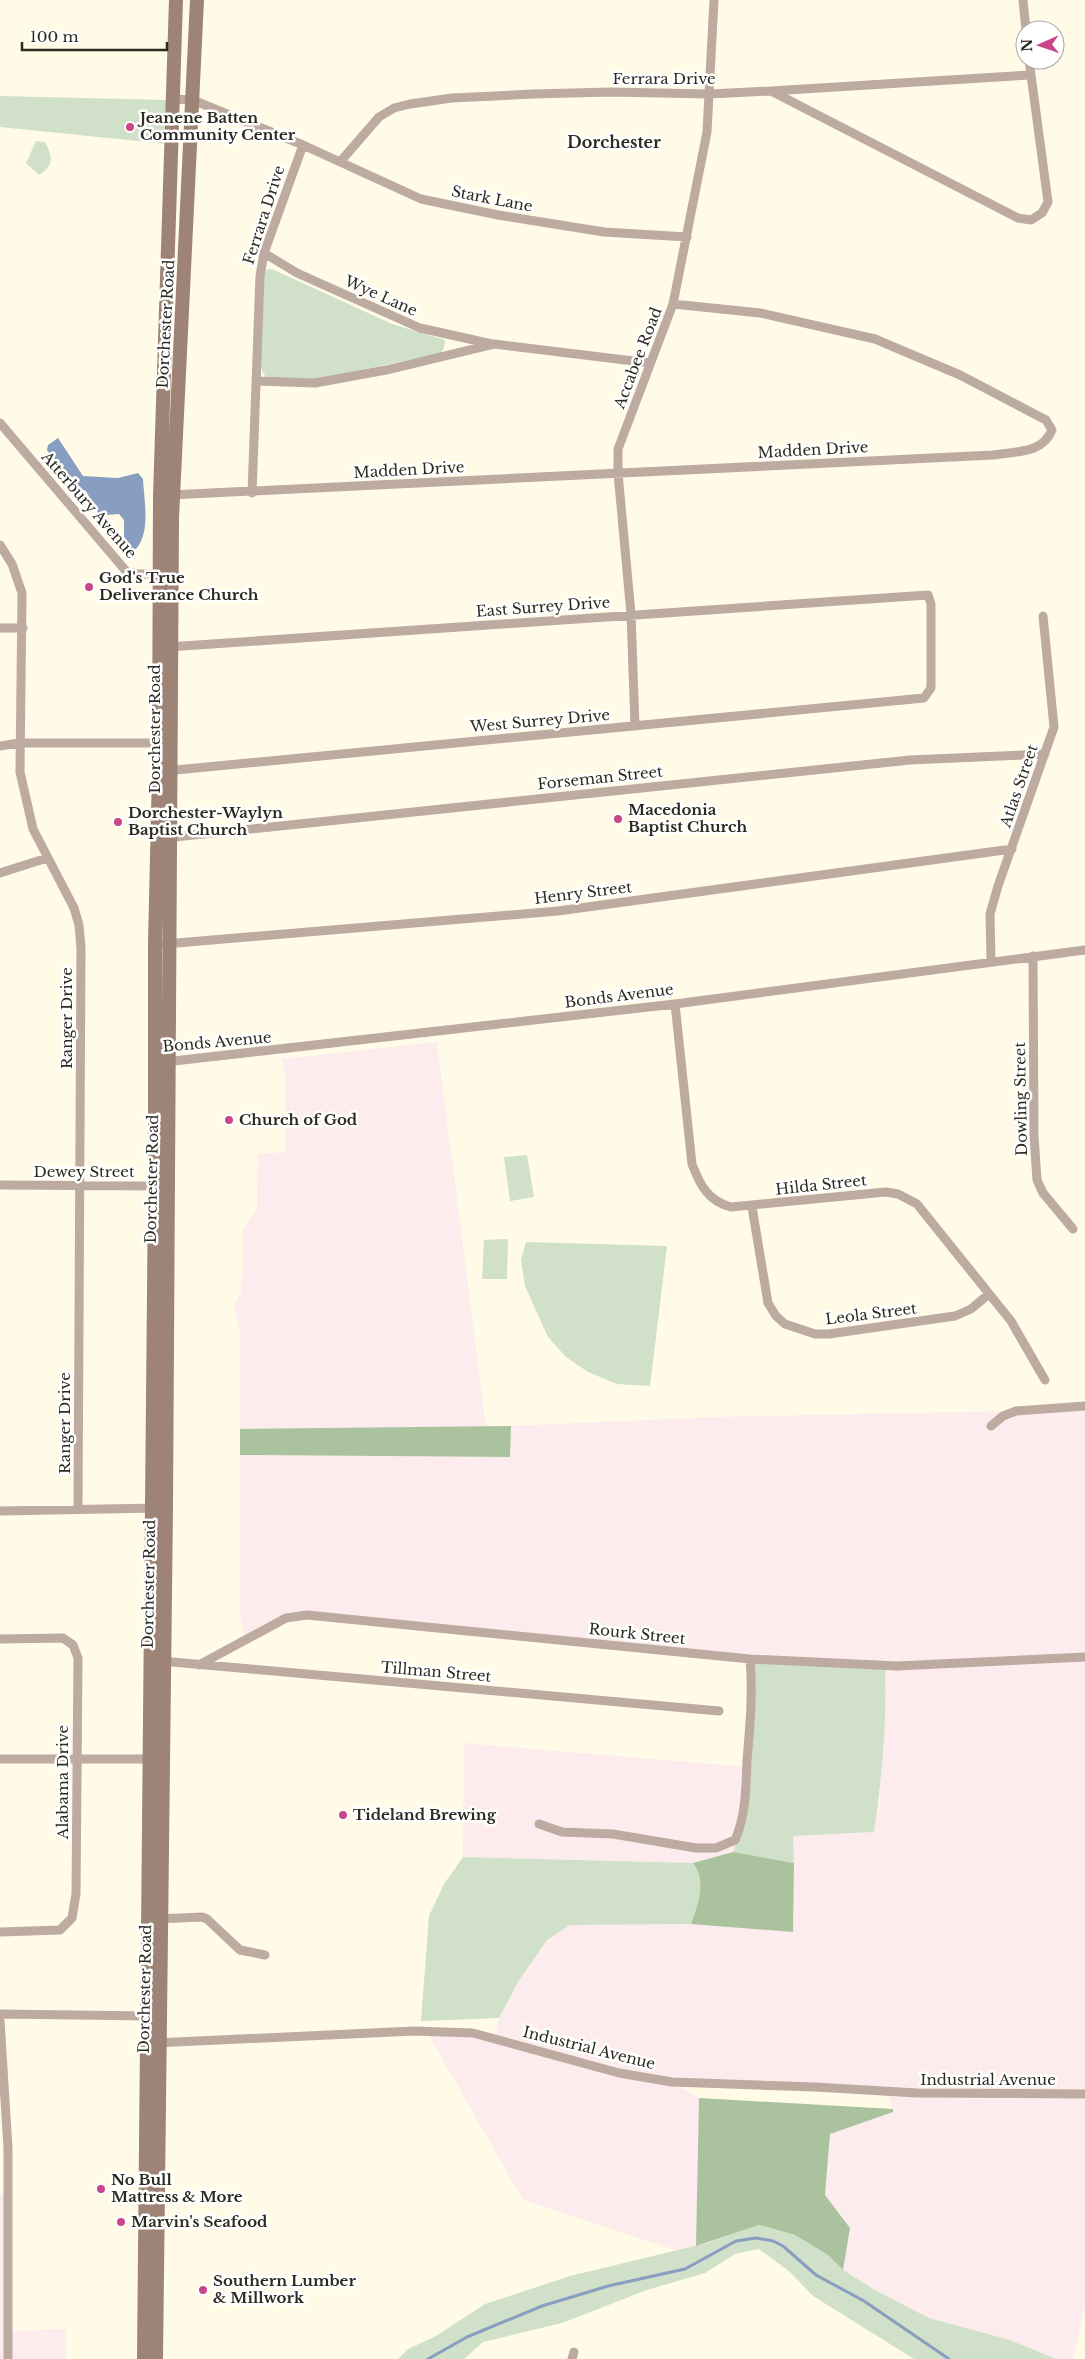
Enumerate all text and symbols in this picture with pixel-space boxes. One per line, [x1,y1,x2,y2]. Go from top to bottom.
scale bar [22,20,168,52]
north arrow [1015,20,1065,70]
text: 100 m [30,27,79,46]
text: N [1018,39,1036,52]
street label: Ferrara Drive [612,69,716,88]
place label: Jeanene Batten Community Center [137,108,296,144]
marker: Jeanene Batten Community Center [124,121,136,133]
district label: Dorchester [567,132,661,152]
street label: Ferrara Drive [239,163,288,267]
street label: Stark Lane [450,181,534,216]
street label: Dorchester Road [153,259,178,389]
street label: Wye Lane [341,271,420,320]
street label: Accabee Road [609,304,666,412]
street label: Madden Drive [757,437,869,462]
street label: Atterbury Avenue [37,447,141,562]
street label: Madden Drive [353,457,465,482]
place label: God's True Deliverance Church [99,568,259,604]
marker: God's True Deliverance Church [83,581,95,593]
street label: East Surrey Drive [475,592,611,621]
street label: Dorchester Road [145,664,164,794]
street label: West Surrey Drive [468,705,611,736]
street label: Atlas Street [995,742,1042,831]
street label: Forseman Street [536,761,664,794]
place label: Macedonia Baptist Church [628,800,747,836]
place label: Dorchester-Waylyn Baptist Church [128,803,283,839]
marker: Macedonia Baptist Church [612,813,624,825]
marker: Dorchester-Waylyn Baptist Church [112,816,124,828]
street label: Henry Street [533,877,633,908]
street label: Ranger Drive [57,967,76,1069]
street label: Bonds Avenue [563,979,674,1012]
street label: Bonds Avenue [162,1027,272,1056]
street label: Dowling Street [1010,1042,1031,1156]
place label: Church of God [239,1110,358,1129]
street label: Dorchester Road [141,1114,162,1244]
marker: Church of God [223,1114,235,1126]
street label: Dewey Street [33,1162,135,1181]
street label: Hilda Street [774,1170,868,1199]
street label: Leola Street [824,1298,918,1329]
street label: Ranger Drive [55,1372,74,1474]
street label: Dorchester Road [138,1519,159,1649]
street label: Rourk Street [588,1619,687,1648]
street label: Tillman Street [380,1657,492,1686]
street label: Alabama Drive [53,1725,72,1840]
place label: Tideland Brewing [353,1805,497,1824]
marker: Tideland Brewing [337,1809,349,1821]
street label: Dorchester Road [134,1924,155,2054]
street label: Industrial Avenue [521,2022,657,2073]
street label: Industrial Avenue [920,2070,1056,2089]
place label: No Bull Mattress & More [111,2170,243,2206]
marker: No Bull Mattress & More [95,2183,107,2195]
place label: Marvin's Seafood [131,2212,268,2231]
marker: Marvin's Seafood [115,2216,127,2228]
place label: Southern Lumber & Millwork [213,2271,356,2307]
marker: Southern Lumber & Millwork [197,2284,209,2296]

